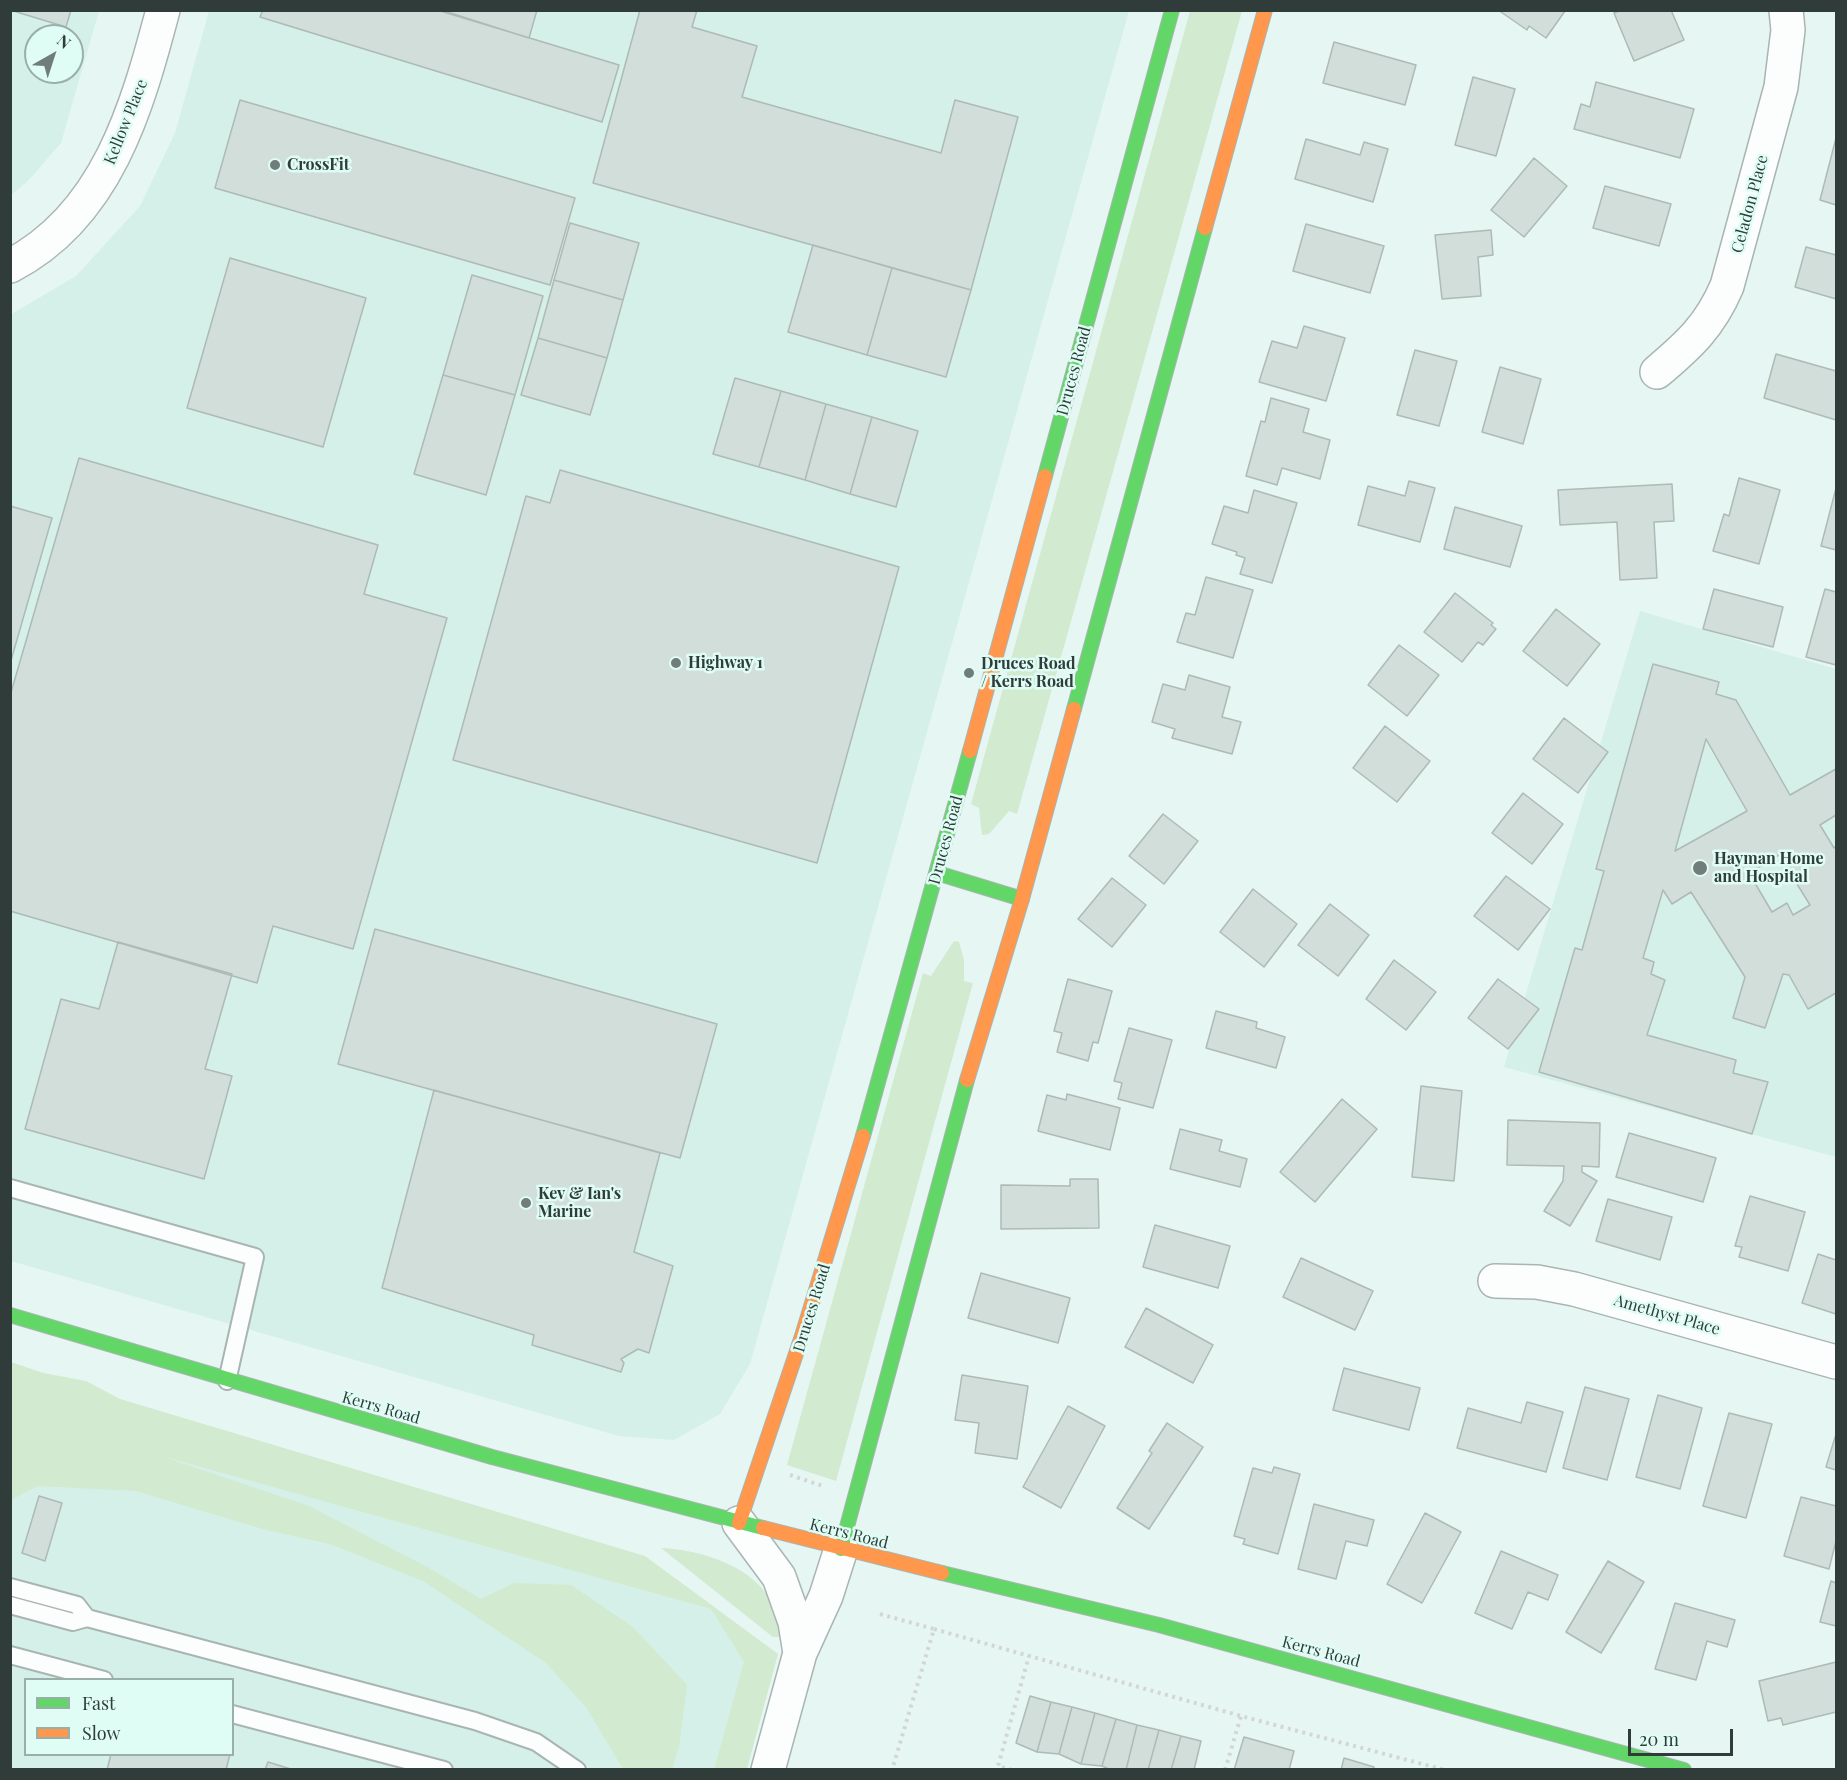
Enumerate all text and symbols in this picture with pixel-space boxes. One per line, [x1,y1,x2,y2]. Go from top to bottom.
north arrow [24,24,84,84]
text: N [53,29,75,53]
street label: Kellow Place [100,77,152,167]
street label: Celadon Place [1728,153,1772,255]
place label: CrossFit [287,155,349,175]
marker: CrossFit [268,158,282,172]
street label: Druces Road [1053,324,1095,418]
place label: Highway 1 [688,653,763,673]
place label: Druces Road / Kerrs Road [981,654,1076,692]
marker: Highway 1 [669,656,683,670]
marker: Druces Road / Kerrs Road [962,666,976,680]
street label: Druces Road [925,793,967,887]
place label: Hayman Home and Hospital [1714,849,1824,887]
marker: Hayman Home and Hospital [1691,859,1709,877]
place label: Kev & Ian's Marine [538,1184,621,1222]
marker: Kev & Ian's Marine [519,1196,533,1210]
street label: Druces Road [789,1261,835,1355]
street label: Amethyst Place [1612,1291,1722,1339]
street label: Kerrs Road [340,1388,422,1428]
street label: Kerrs Road [808,1515,890,1553]
street label: Kerrs Road [1280,1632,1362,1672]
legend [24,1678,234,1756]
text: Fast [82,1691,115,1715]
scale bar [1631,1717,1736,1755]
text: Slow [82,1721,120,1745]
text: 20 m [1639,1727,1679,1751]

